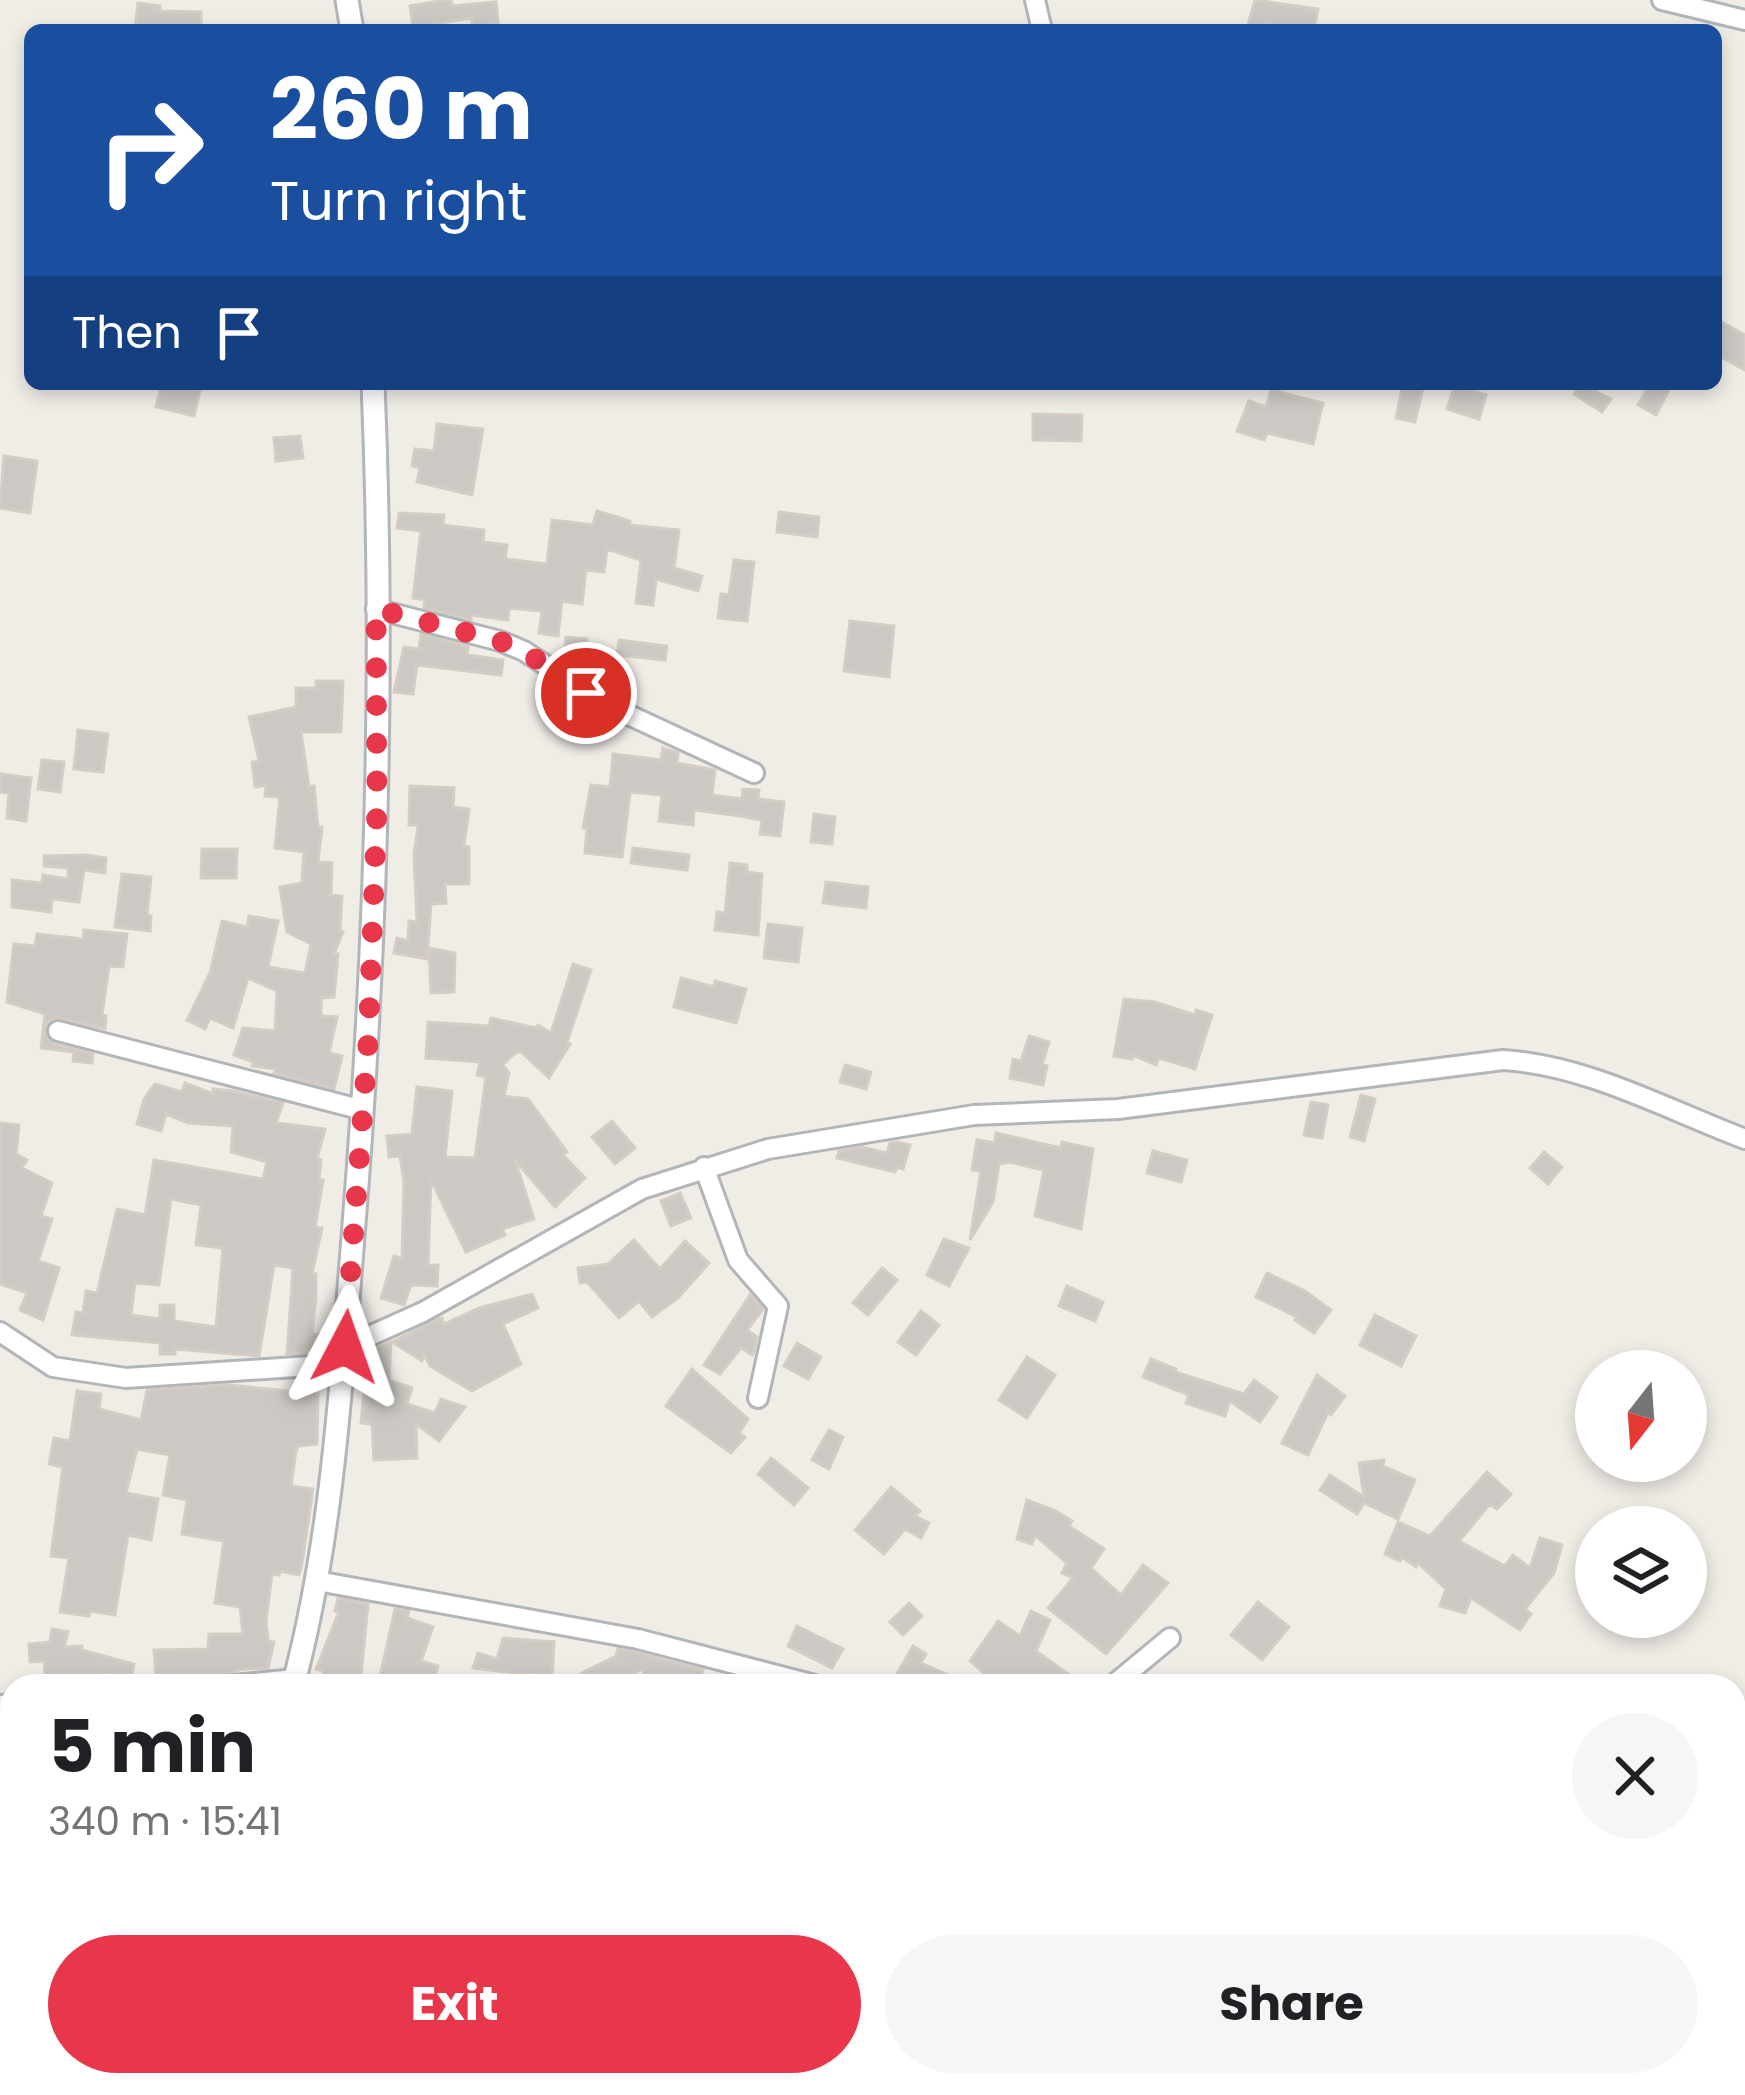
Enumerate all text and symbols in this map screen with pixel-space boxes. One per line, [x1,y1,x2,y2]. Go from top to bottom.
text: 260 m [270,51,533,168]
icon: right [72,72,228,228]
text: Turn right [270,163,527,239]
icon: arrive [206,300,272,366]
text: Then [72,301,182,364]
pin [535,642,637,744]
icon: arrive [553,660,619,726]
position arrow [282,1284,408,1410]
north arrow [1575,1350,1707,1482]
map controls [1575,1350,1707,1638]
button: layers [1575,1506,1707,1638]
text: 5 min [48,1696,256,1797]
button: close [1572,1713,1698,1839]
text: 340 m · 15:41 [48,1794,282,1849]
button: Exit [48,1935,861,2073]
button: Share [885,1935,1698,2073]

